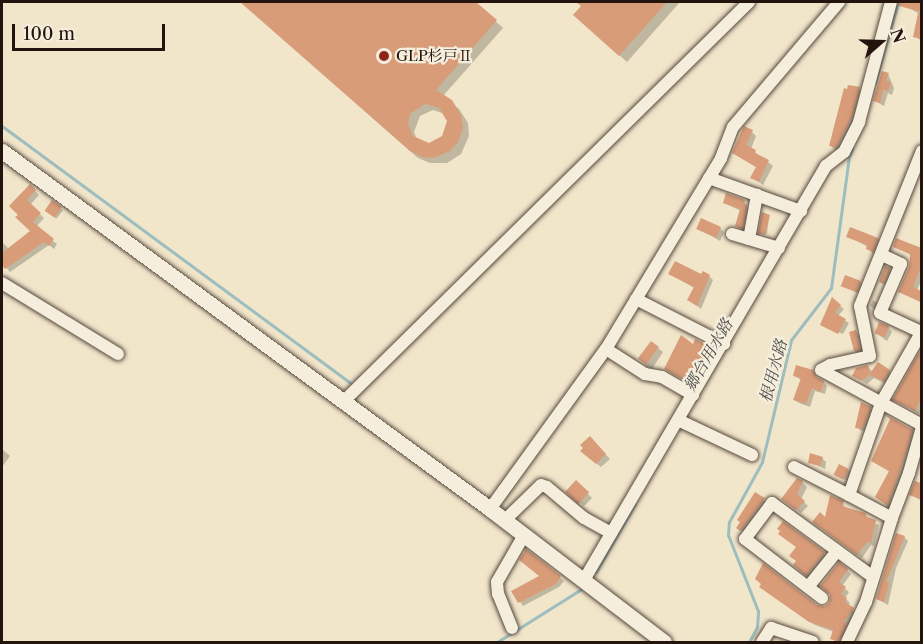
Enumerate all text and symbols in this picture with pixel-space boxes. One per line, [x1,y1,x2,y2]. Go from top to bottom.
scale bar [15,12,168,50]
north arrow [851,12,911,72]
text: 100 m [23,23,75,45]
text: N [886,26,910,46]
place label: GLP杉戸Ⅱ [396,47,473,65]
marker: GLP杉戸Ⅱ [377,49,391,63]
water label: 郷台用水路 [680,316,736,394]
water label: 根用水路 [755,338,791,404]

